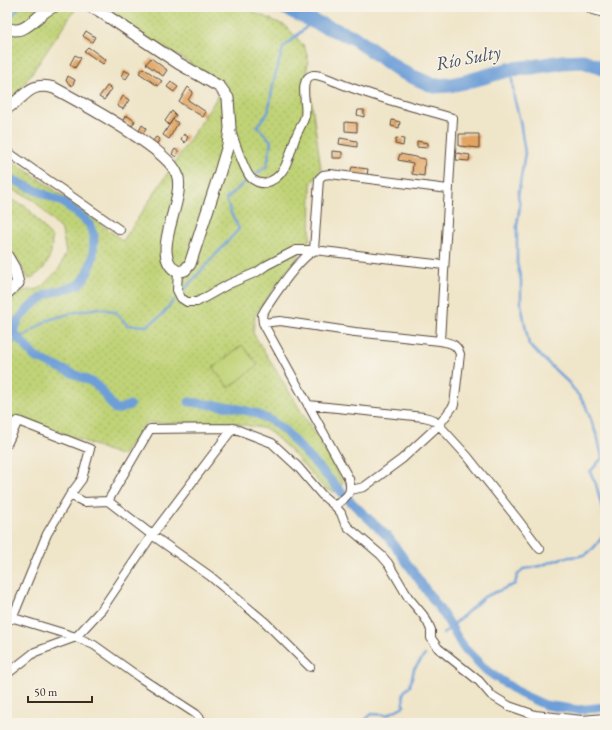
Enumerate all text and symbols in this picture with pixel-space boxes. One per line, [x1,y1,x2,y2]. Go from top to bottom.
water label: Río Sulty [433,39,503,76]
scale bar [28,678,92,704]
text: 50 m [34,684,58,700]

